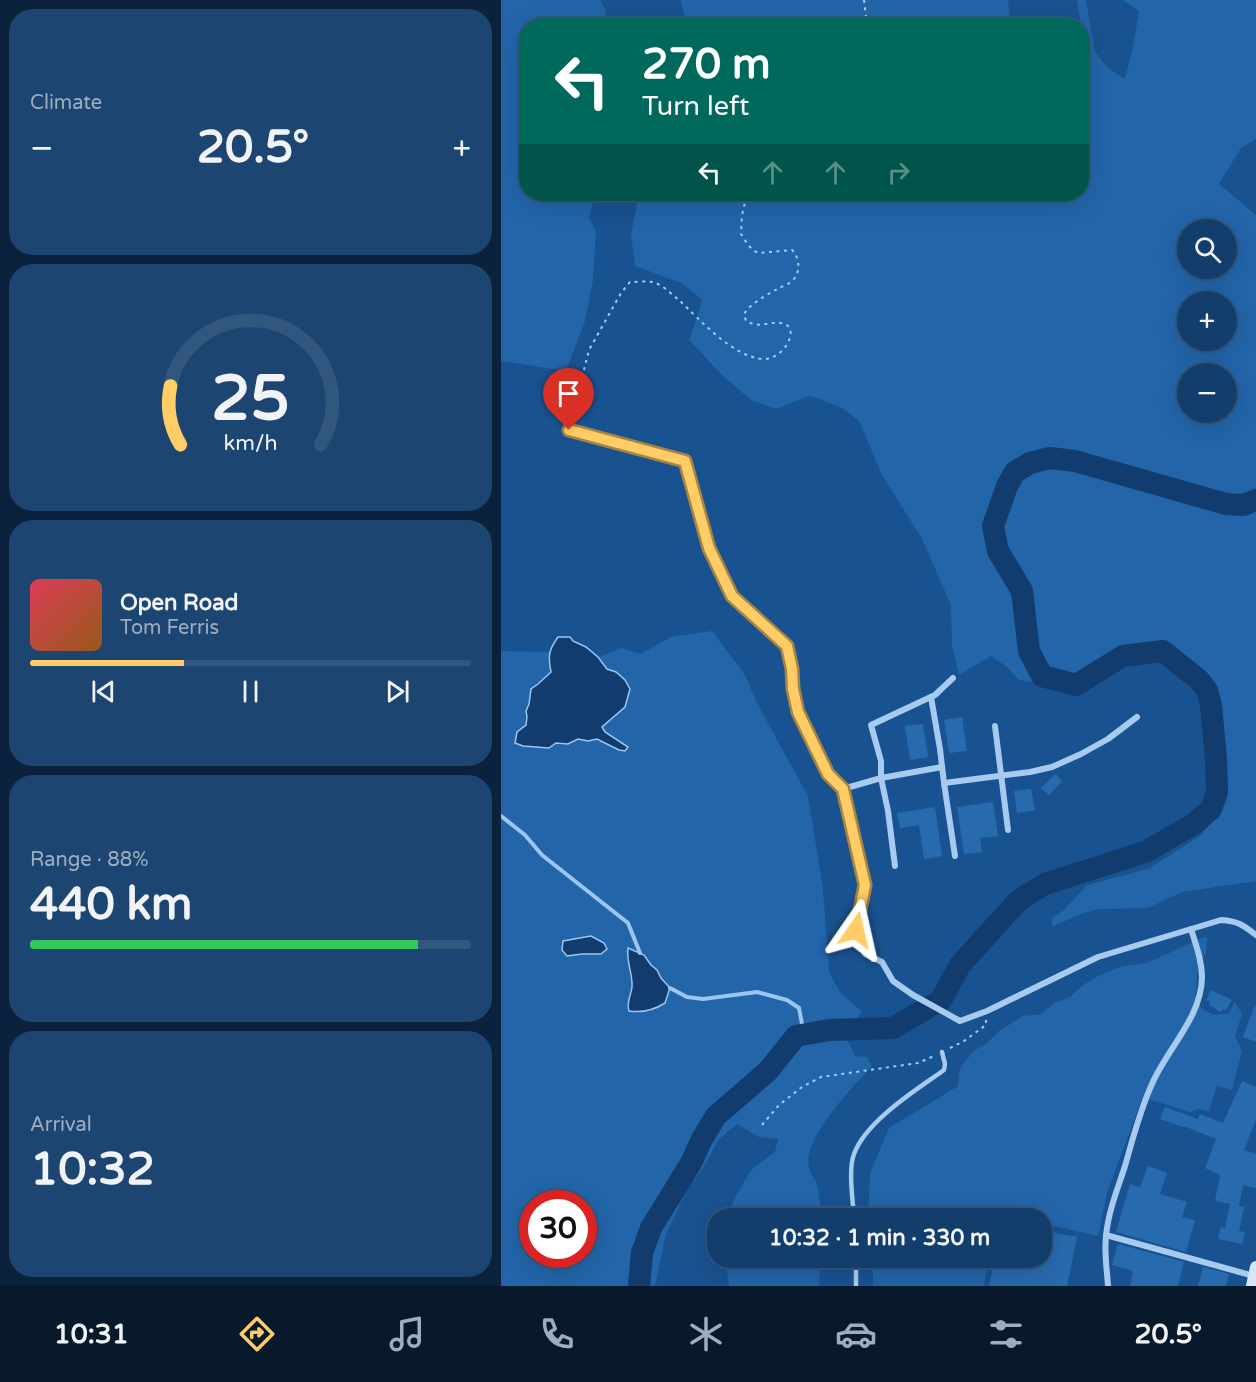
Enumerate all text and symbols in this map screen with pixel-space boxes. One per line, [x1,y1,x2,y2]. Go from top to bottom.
text: 270 m [642,39,771,90]
icon: left [543,42,621,120]
text: Turn left [642,90,749,123]
text: Climate [30,91,102,115]
text: 20.5° [197,121,309,175]
text: − [30,129,54,168]
text: + [452,129,471,168]
icon: left [693,156,726,189]
icon: ahead [756,156,789,189]
icon: ahead [819,156,852,189]
icon: right [882,156,915,189]
map controls [1177,219,1237,423]
button: search [1177,219,1237,279]
button: + [1177,291,1237,351]
text: 25 [211,362,290,437]
button: − [1177,363,1237,423]
pin [543,368,594,430]
icon: arrive [552,377,585,410]
text: km/h [224,430,277,456]
text: Open Road [120,590,238,616]
text: Tom Ferris [120,616,219,640]
icon: previous [87,675,120,708]
icon: pause [234,675,267,708]
icon: next [381,675,414,708]
text: Range · 88% [30,848,149,872]
text: 440 km [30,878,192,932]
position arrow [824,898,888,962]
text: Arrival [30,1113,92,1137]
text: 10:32 [30,1143,155,1197]
speed limit sign: 30 [519,1190,597,1268]
text: 10:32 · 1 min · 330 m [769,1225,990,1251]
icon: directions [236,1313,278,1355]
icon: music [386,1313,428,1355]
icon: phone [536,1313,578,1355]
icon: climate [685,1313,727,1355]
icon: car [835,1313,877,1355]
icon: filters [985,1313,1027,1355]
text: 10:31 [54,1318,129,1351]
text: 20.5° [1135,1318,1202,1351]

